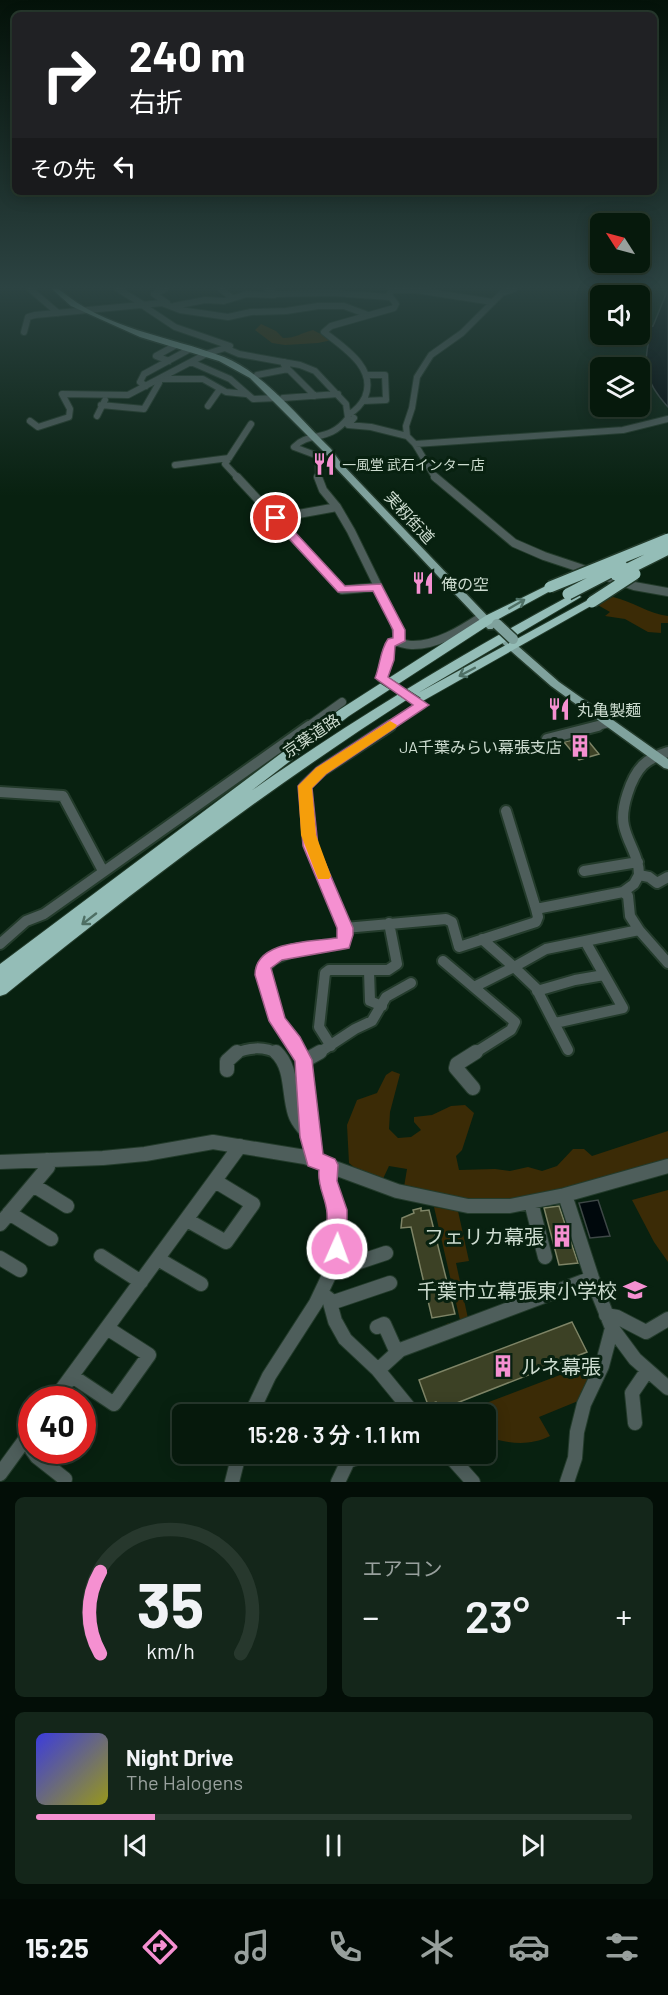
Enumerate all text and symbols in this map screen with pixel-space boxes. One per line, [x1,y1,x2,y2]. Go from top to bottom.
text: 240 m [129,30,245,80]
icon: right [30,36,108,114]
text: 右折 [129,85,183,117]
icon: left [108,150,141,183]
text: その先 [30,155,96,181]
north arrow [590,213,650,273]
map controls [590,213,650,417]
button: sound [590,285,650,345]
button: layers [590,357,650,417]
restaurant icon: 一風堂 武石インター店 [311,451,337,477]
place label: 一風堂 武石インター店 [342,456,485,473]
street label: 実籾街道 [381,487,439,547]
pin [250,492,301,543]
icon: arrive [259,501,292,534]
restaurant icon: 俺の空 [410,570,436,596]
place label: 俺の空 [441,574,489,593]
one-way arrow [508,598,526,609]
one-way arrow [458,667,476,678]
restaurant icon: 丸亀製麺 [546,696,572,722]
place label: 丸亀製麺 [577,700,641,719]
street label: 京葉道路 [279,709,343,761]
building icon: JA千葉みらい幕張支店 [567,733,593,759]
place label: JA千葉みらい幕張支店 [399,737,562,756]
one-way arrow [81,912,97,925]
position arrow [305,1217,369,1281]
building icon: フェリカ幕張 [549,1223,575,1249]
place label: フェリカ幕張 [424,1224,544,1248]
school or university icon: 千葉市立幕張東小学校 [622,1277,648,1303]
place label: 千葉市立幕張東小学校 [417,1278,617,1302]
building icon: ルネ幕張 [490,1353,516,1379]
place label: ルネ幕張 [521,1354,601,1378]
speed limit sign: 40 [18,1386,96,1464]
text: 15:28 · 3 分 · 1.1 km [248,1421,420,1447]
text: エアコン [363,1556,443,1580]
text: 35 [137,1566,204,1640]
text: 23° [465,1588,530,1642]
text: − [363,1596,379,1636]
text: + [616,1596,632,1636]
text: km/h [146,1638,195,1663]
text: Night Drive [126,1744,234,1770]
text: The Halogens [126,1770,243,1794]
icon: previous [119,1829,152,1862]
icon: pause [317,1829,350,1862]
icon: next [516,1829,549,1862]
icon: directions [139,1926,181,1968]
icon: music [231,1926,273,1968]
icon: phone [324,1926,366,1968]
icon: climate [416,1926,458,1968]
icon: car [508,1926,550,1968]
icon: filters [601,1926,643,1968]
text: 15:25 [25,1931,89,1963]

